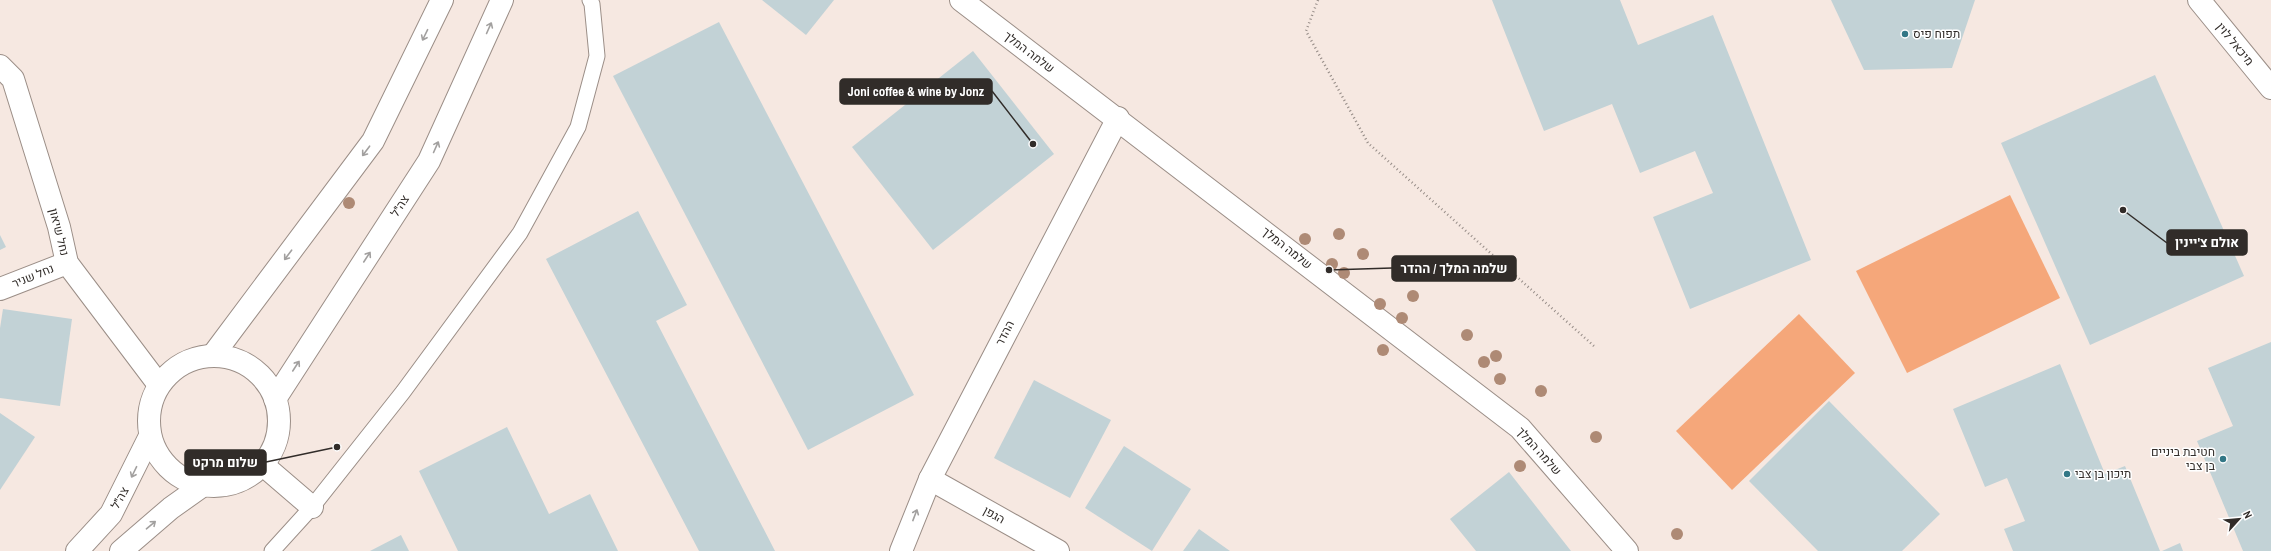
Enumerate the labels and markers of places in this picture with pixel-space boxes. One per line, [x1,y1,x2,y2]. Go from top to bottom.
place label: תפוח פיס [1913,26,1960,42]
marker: תפוח פיס [1900,29,1910,39]
callout: Joni coffee & wine by Jonz [840,79,992,104]
callout: אולם צ'יינין [2167,230,2247,255]
callout: שלמה המלך / ההדר [1392,256,1516,281]
place label: חטיבת ביניים בן צבי [2151,444,2216,474]
callout: שלום מרקט [185,450,266,475]
marker: חטיבת ביניים בן צבי [2218,454,2228,464]
place label: תיכון בן צבי [2075,466,2131,482]
marker: תיכון בן צבי [2062,469,2072,479]

